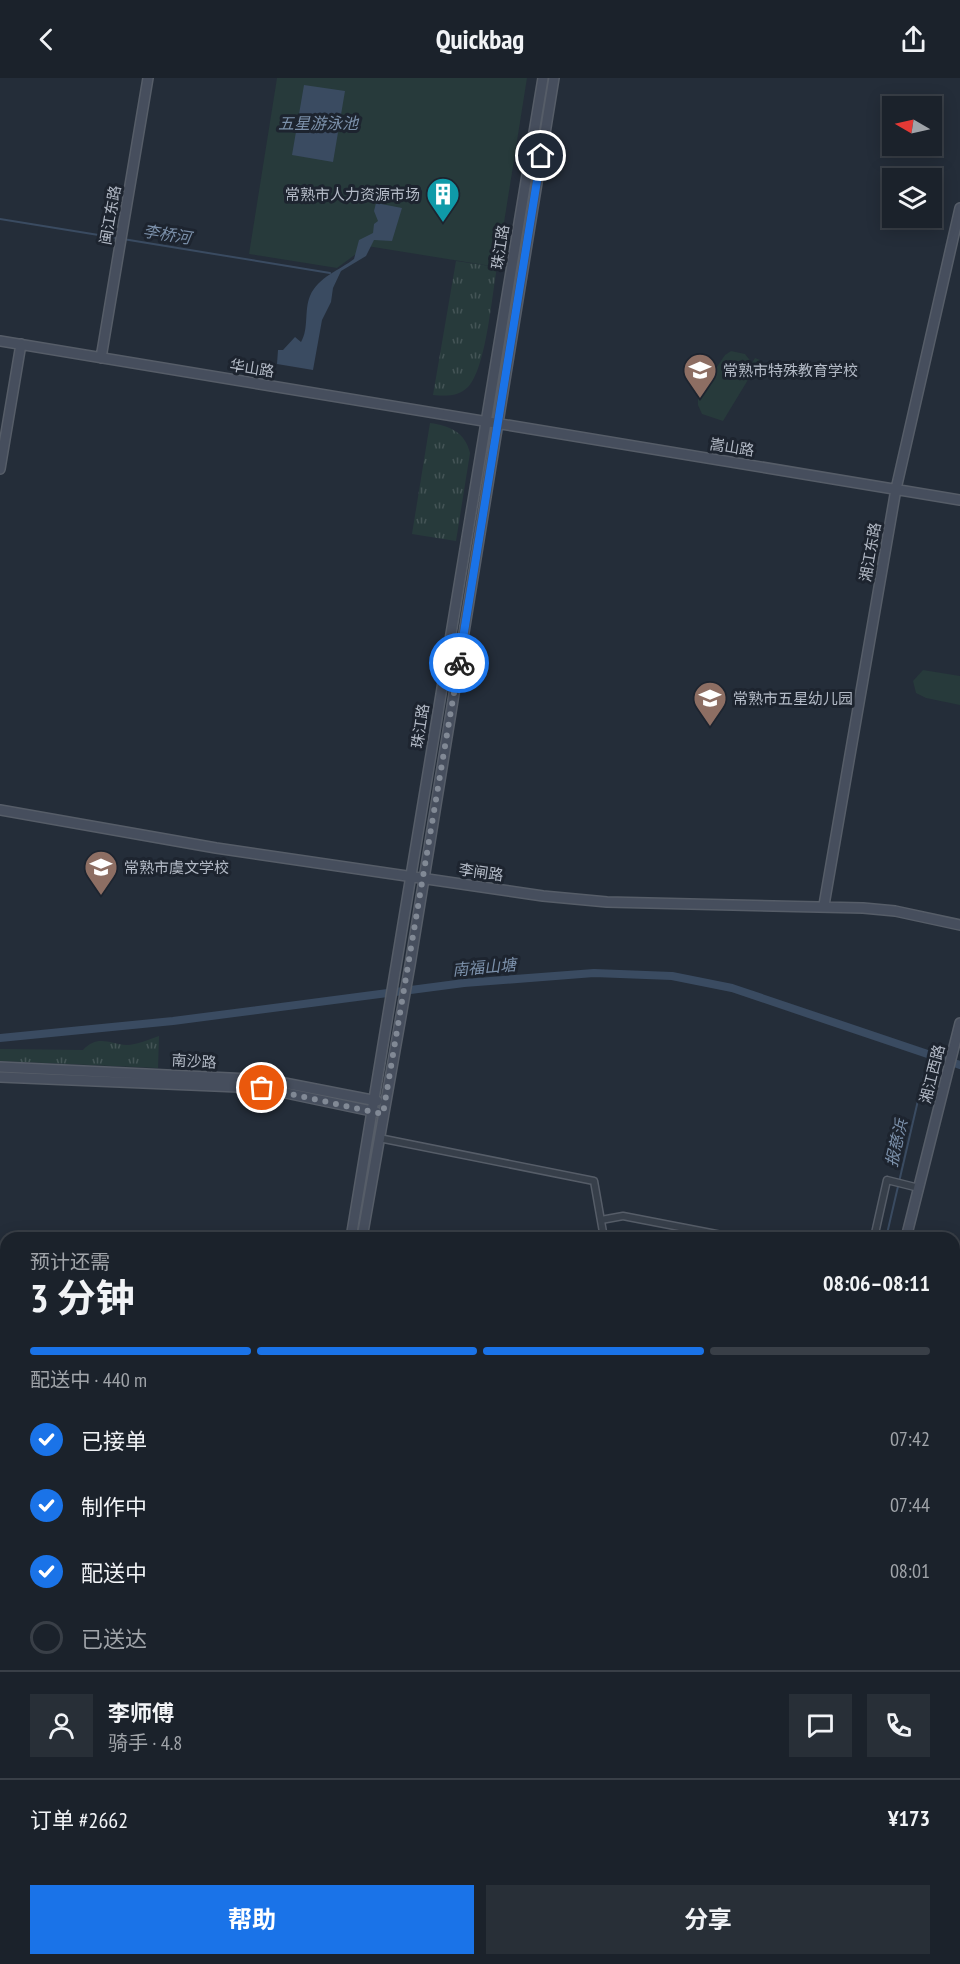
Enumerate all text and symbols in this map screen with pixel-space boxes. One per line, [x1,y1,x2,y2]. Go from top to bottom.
text: Quickbag [436,22,524,56]
icon: back [30,23,63,56]
icon: share [897,23,930,56]
north arrow [882,96,942,156]
map controls [882,96,942,228]
water label: 五星游泳池 [278,113,360,133]
pin [515,130,566,181]
icon: home [524,139,557,172]
button: layers [882,168,942,228]
building icon: 常熟市人力资源市场 [425,176,461,223]
street label: 闽江东路 [95,184,125,246]
place label: 常熟市人力资源市场 [285,185,420,204]
water label: 李桥河 [142,220,195,248]
street label: 珠江路 [487,223,513,271]
school or university icon: 常熟市特殊教育学校 [682,352,718,399]
street label: 华山路 [228,355,276,381]
place label: 常熟市特殊教育学校 [723,361,858,380]
street label: 嵩山路 [708,434,756,460]
street label: 湘江东路 [855,521,885,583]
courier [429,633,489,693]
icon: bike [443,647,476,680]
school or university icon: 常熟市五星幼儿园 [692,680,728,727]
place label: 常熟市五星幼儿园 [733,689,853,708]
street label: 珠江路 [407,702,433,750]
school or university icon: 常熟市虞文学校 [83,849,119,896]
place label: 常熟市虞文学校 [124,858,229,877]
street label: 李闸路 [457,859,505,885]
water label: 南福山塘 [451,954,520,980]
street label: 湘江西路 [916,1043,948,1105]
street label: 南沙路 [171,1050,217,1072]
pin [236,1062,287,1113]
icon: bag [245,1071,278,1104]
water label: 报慈浜 [881,1115,912,1169]
text: 预计还需 [30,1249,110,1275]
text: 08:06–08:11 [823,1269,930,1297]
text: 3 分钟 [30,1272,135,1323]
text: 配送中 · 440 m [30,1367,147,1393]
icon: check [30,1423,63,1456]
text: 07:42 [890,1426,930,1452]
text: 已接单 [81,1427,147,1455]
icon: check [30,1489,63,1522]
text: 07:44 [890,1492,930,1518]
text: 制作中 [81,1493,147,1521]
icon: check [30,1555,63,1588]
text: 08:01 [890,1558,930,1584]
text: 配送中 [81,1559,147,1587]
text: 已送达 [81,1625,147,1653]
button: person [30,1694,93,1757]
button: chat [789,1694,852,1757]
button: phone [867,1694,930,1757]
text: 李师傅 [108,1699,174,1727]
text: 骑手 · 4.8 [108,1730,182,1756]
text: ¥173 [888,1804,930,1832]
text: 订单 #2662 [30,1806,128,1834]
button: 帮助 [30,1885,474,1954]
button: 分享 [486,1885,930,1954]

